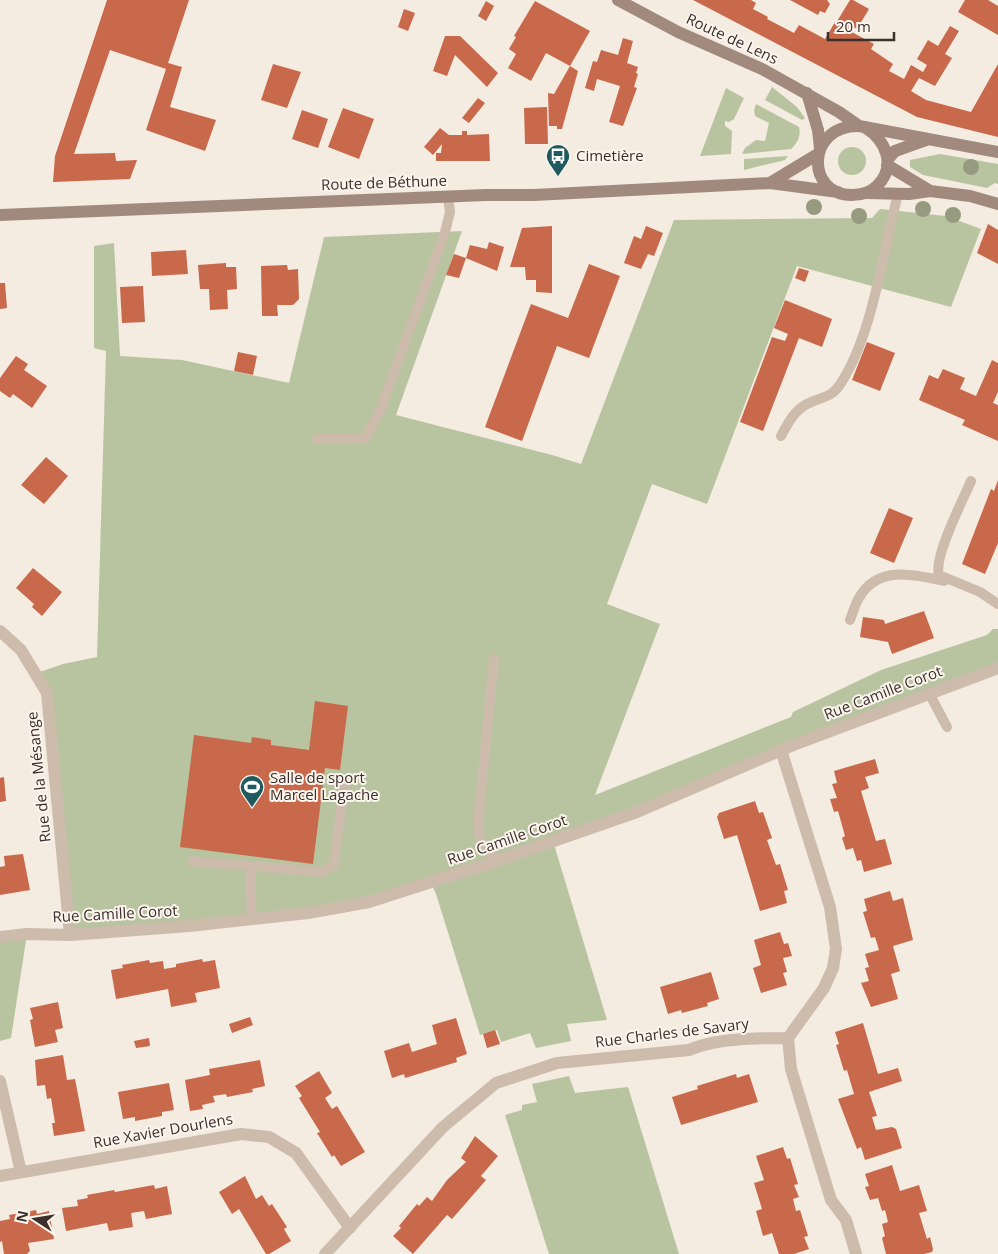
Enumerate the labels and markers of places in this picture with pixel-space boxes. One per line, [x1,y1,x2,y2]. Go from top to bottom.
bus stop icon: Cimetière [545,143,571,177]
place label: Cimetière [576,145,644,165]
place label: Salle de sport Marcel Lagache [270,767,379,804]
sports icon: Salle de sport Marcel Lagache [239,774,265,808]

